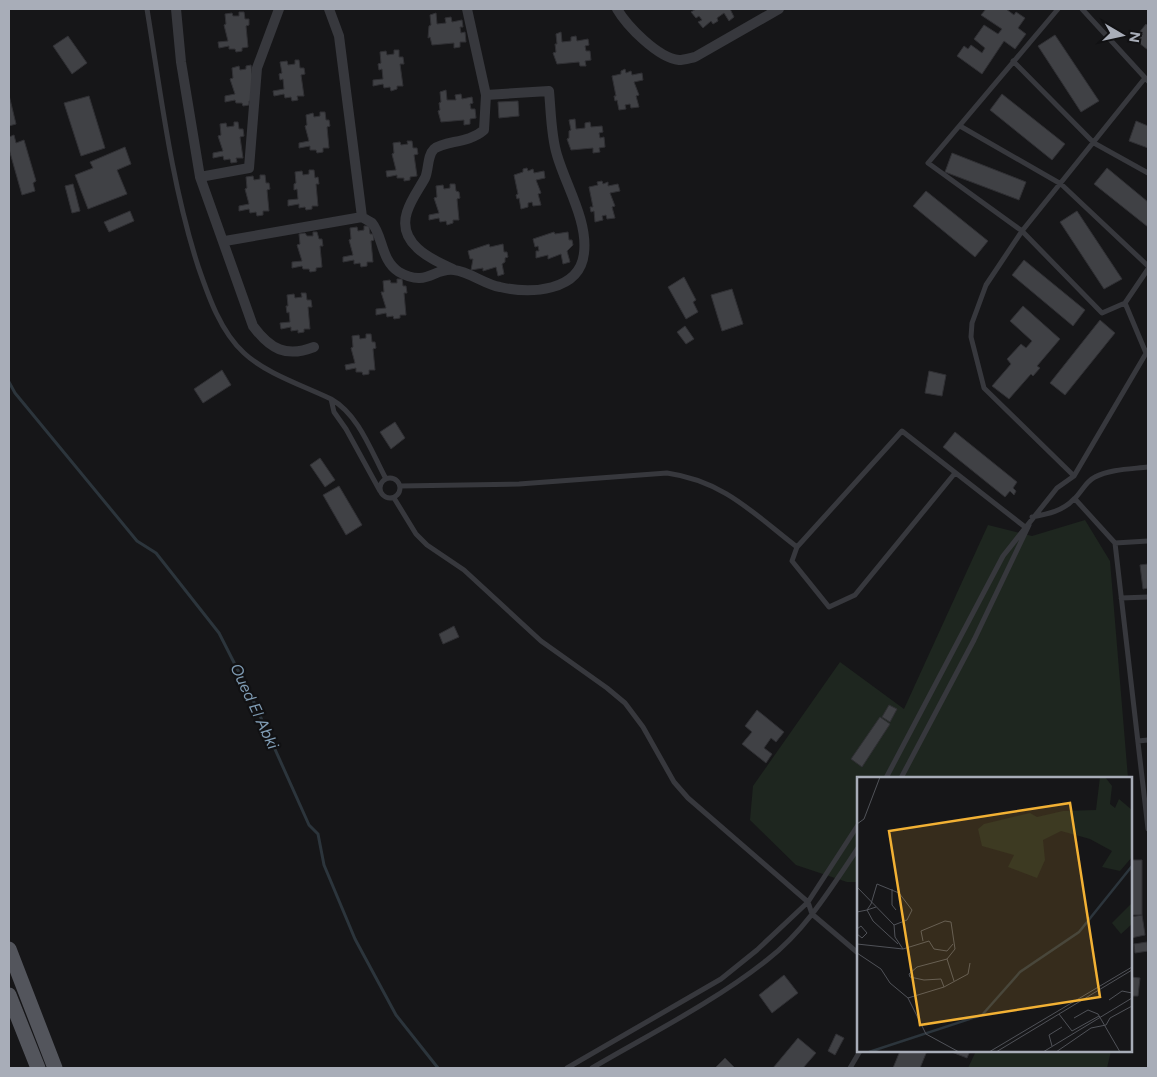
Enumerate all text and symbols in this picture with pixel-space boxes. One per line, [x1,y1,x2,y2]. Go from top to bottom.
north arrow [1097,10,1147,60]
text: N [1125,30,1144,44]
water label: Oued El Abki [226,660,283,752]
inset map [857,777,1132,1052]

